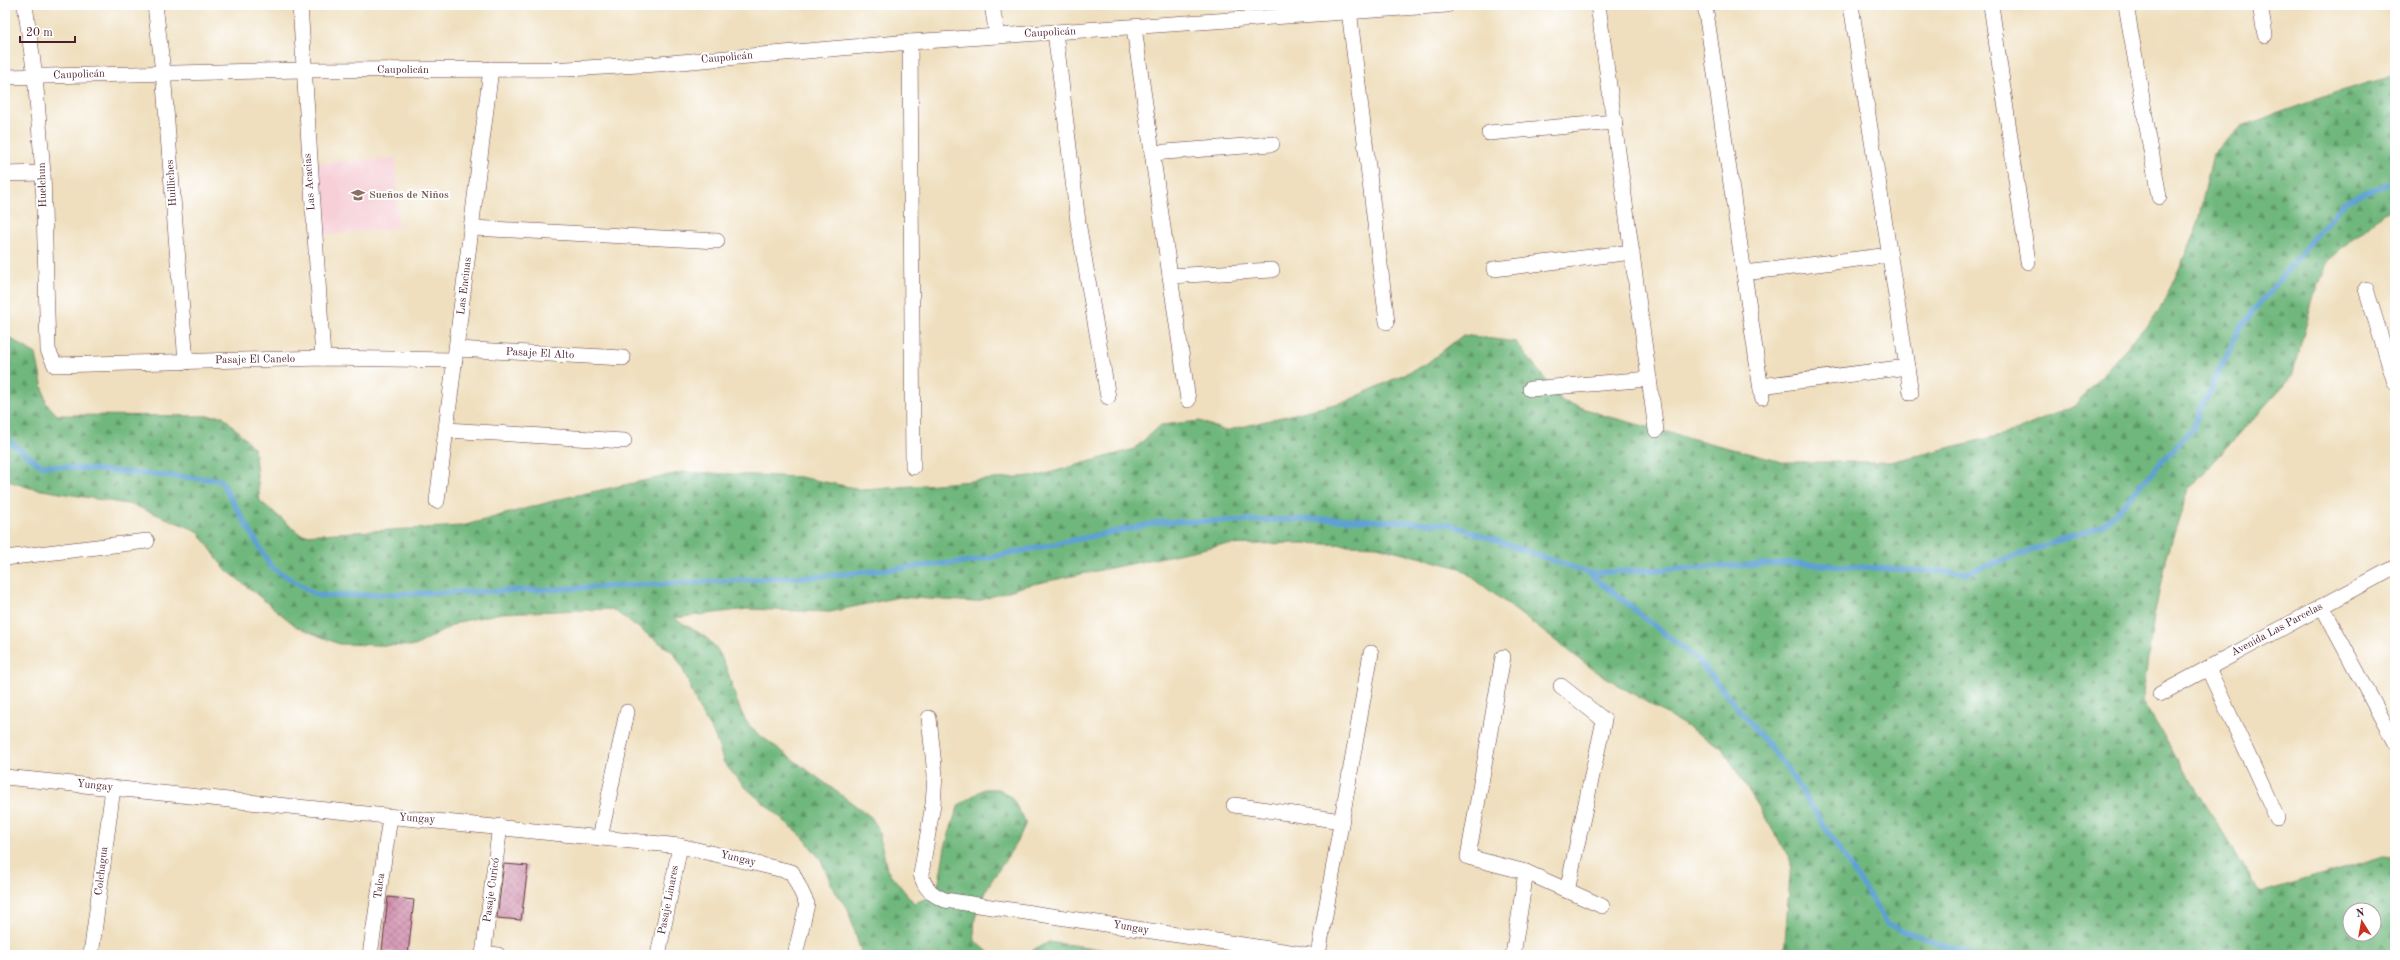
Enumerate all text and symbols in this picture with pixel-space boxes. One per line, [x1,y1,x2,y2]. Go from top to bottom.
scale bar [20,18,75,44]
street label: Caupolicán [1024,26,1076,40]
text: 20 m [26,27,53,39]
street label: Caupolicán [701,50,753,66]
street label: Caupolicán [377,65,429,76]
street label: Caupolicán [53,69,105,81]
street label: Las Acacias [303,153,317,211]
street label: Huilliches [165,159,179,207]
street label: Huelchun [37,162,49,208]
school or university icon: Sueños de Niños [350,187,366,203]
place label: Sueños de Niños [369,190,449,201]
street label: Las Encinas [456,256,474,316]
street label: Pasaje El Alto [505,347,575,361]
street label: Pasaje El Canelo [215,354,295,366]
street label: Avenida Las Parcelas [2229,601,2325,659]
street label: Yungay [76,779,114,793]
street label: Yungay [398,812,436,826]
street label: Colchagua [94,845,111,896]
street label: Yungay [719,850,757,869]
street label: Pasaje Curicó [482,857,502,923]
street label: Pasaje Linares [657,864,681,936]
street label: Talca [373,872,387,900]
north arrow [2342,902,2382,942]
text: N [2355,907,2366,920]
street label: Yungay [1112,920,1150,936]

